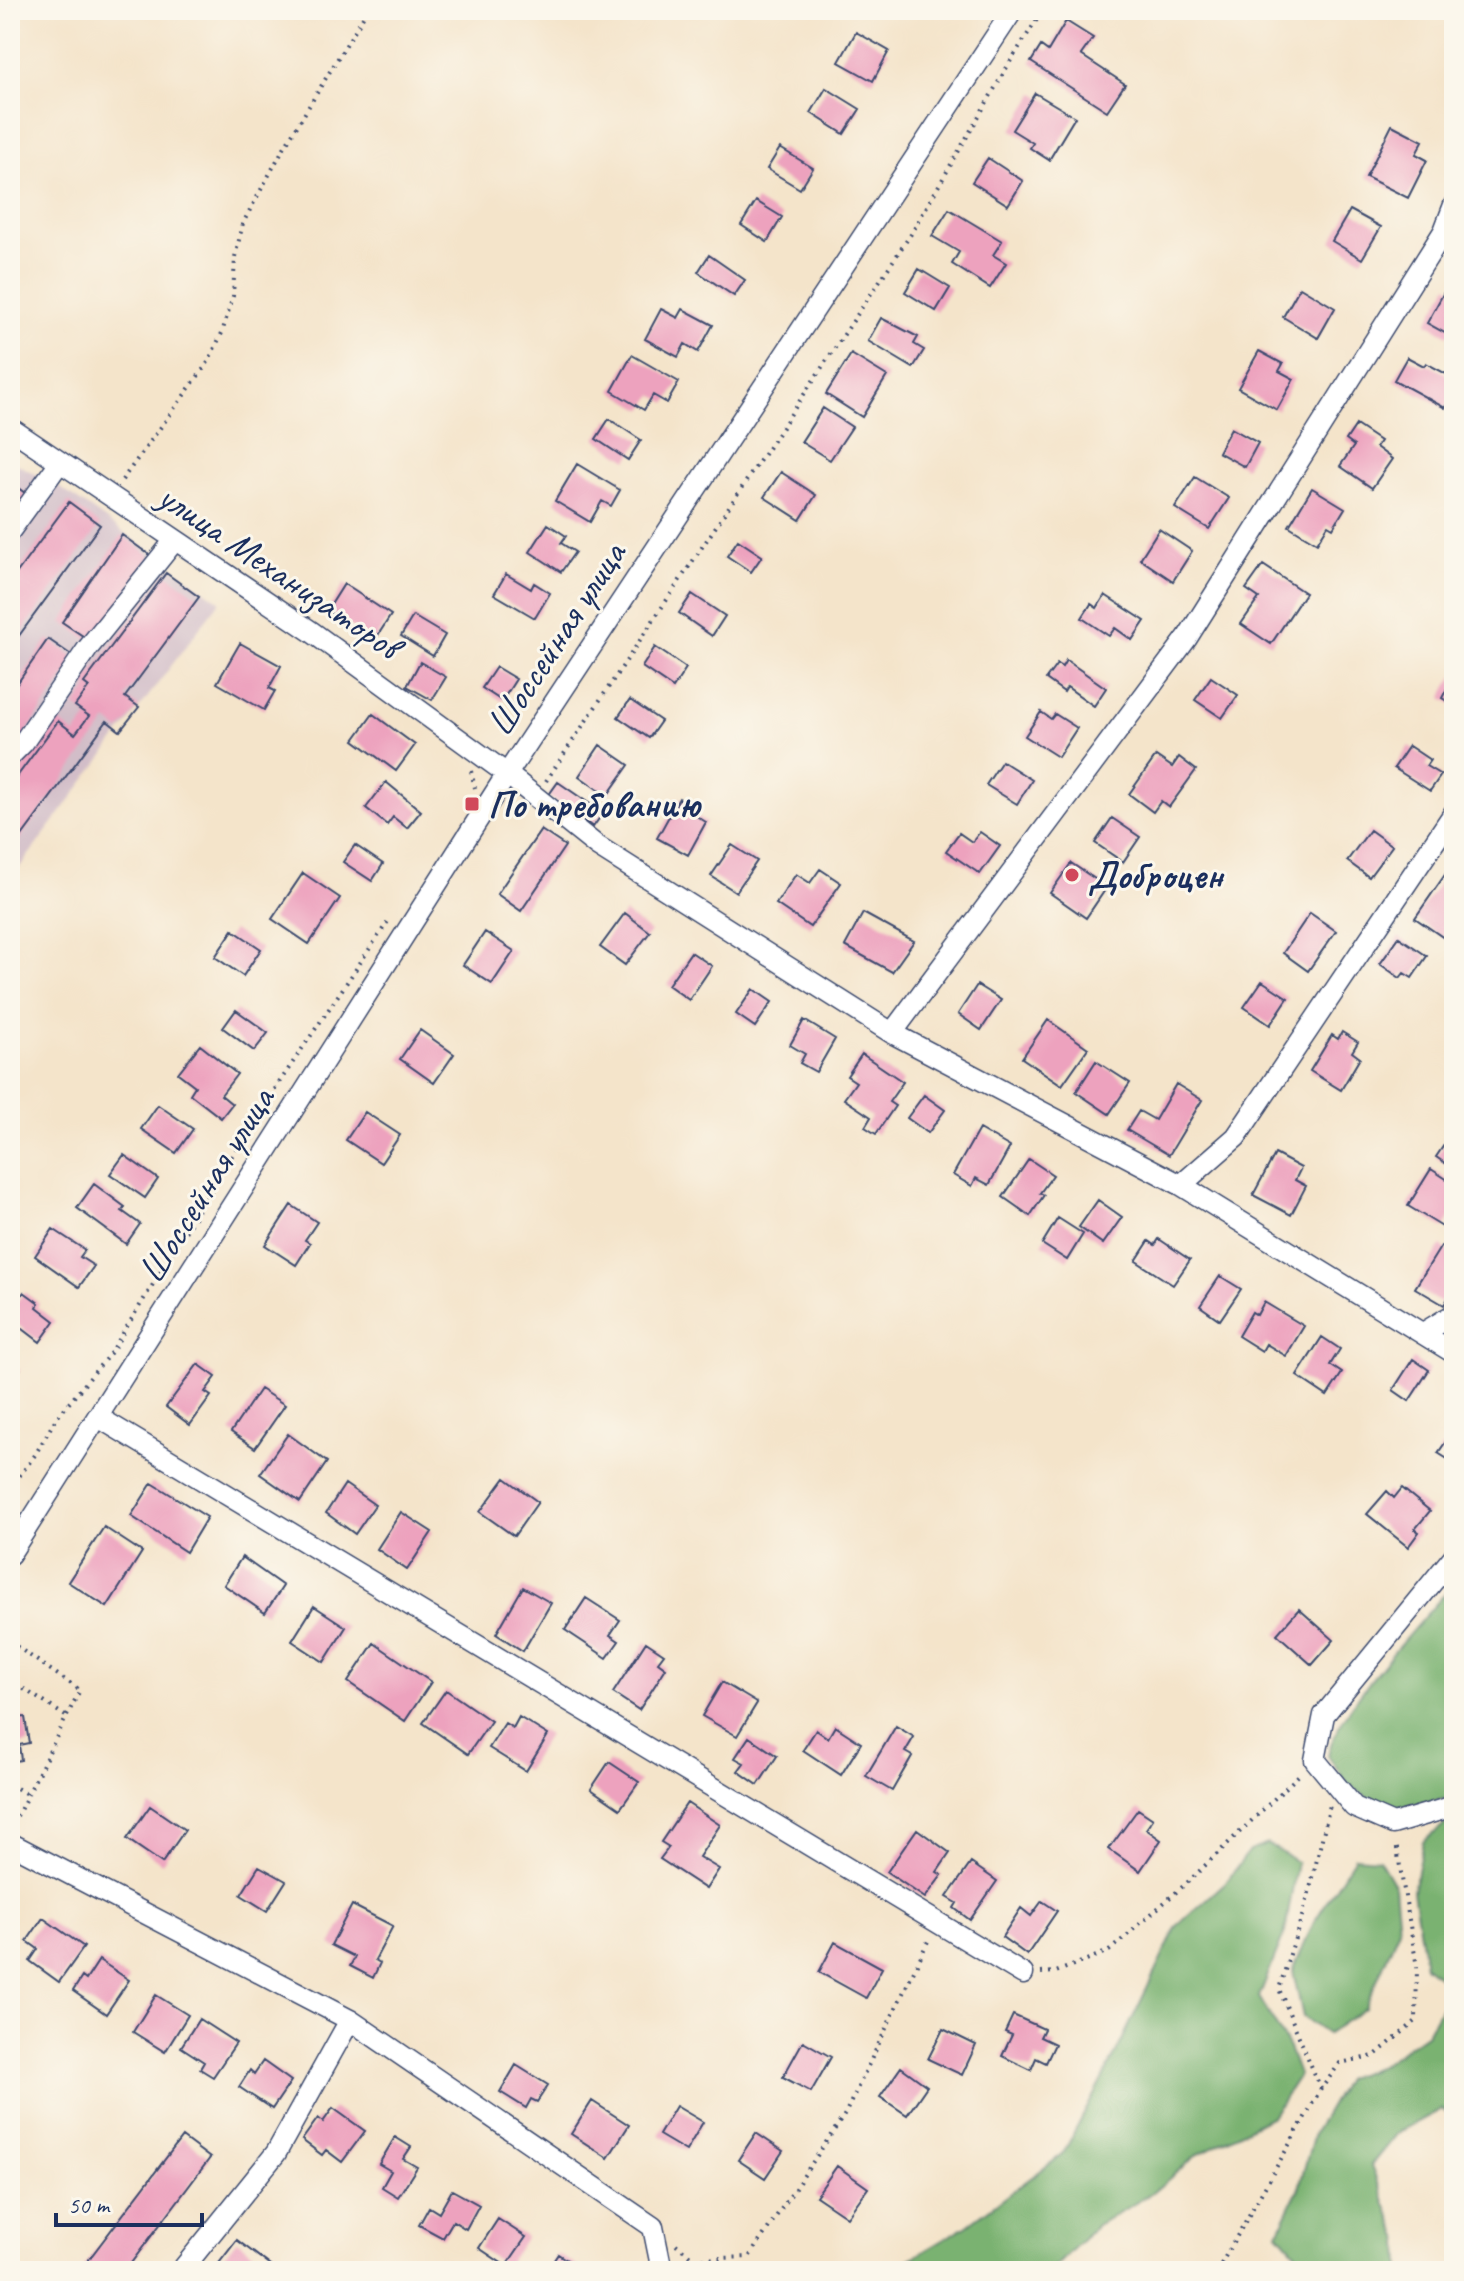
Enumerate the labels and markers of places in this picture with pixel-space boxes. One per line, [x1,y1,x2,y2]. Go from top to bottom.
place label: По требованию [488,781,703,828]
marker: По требованию [463,795,481,813]
place label: Доброцен [1088,852,1225,899]
marker: Доброцен [1063,866,1081,884]

